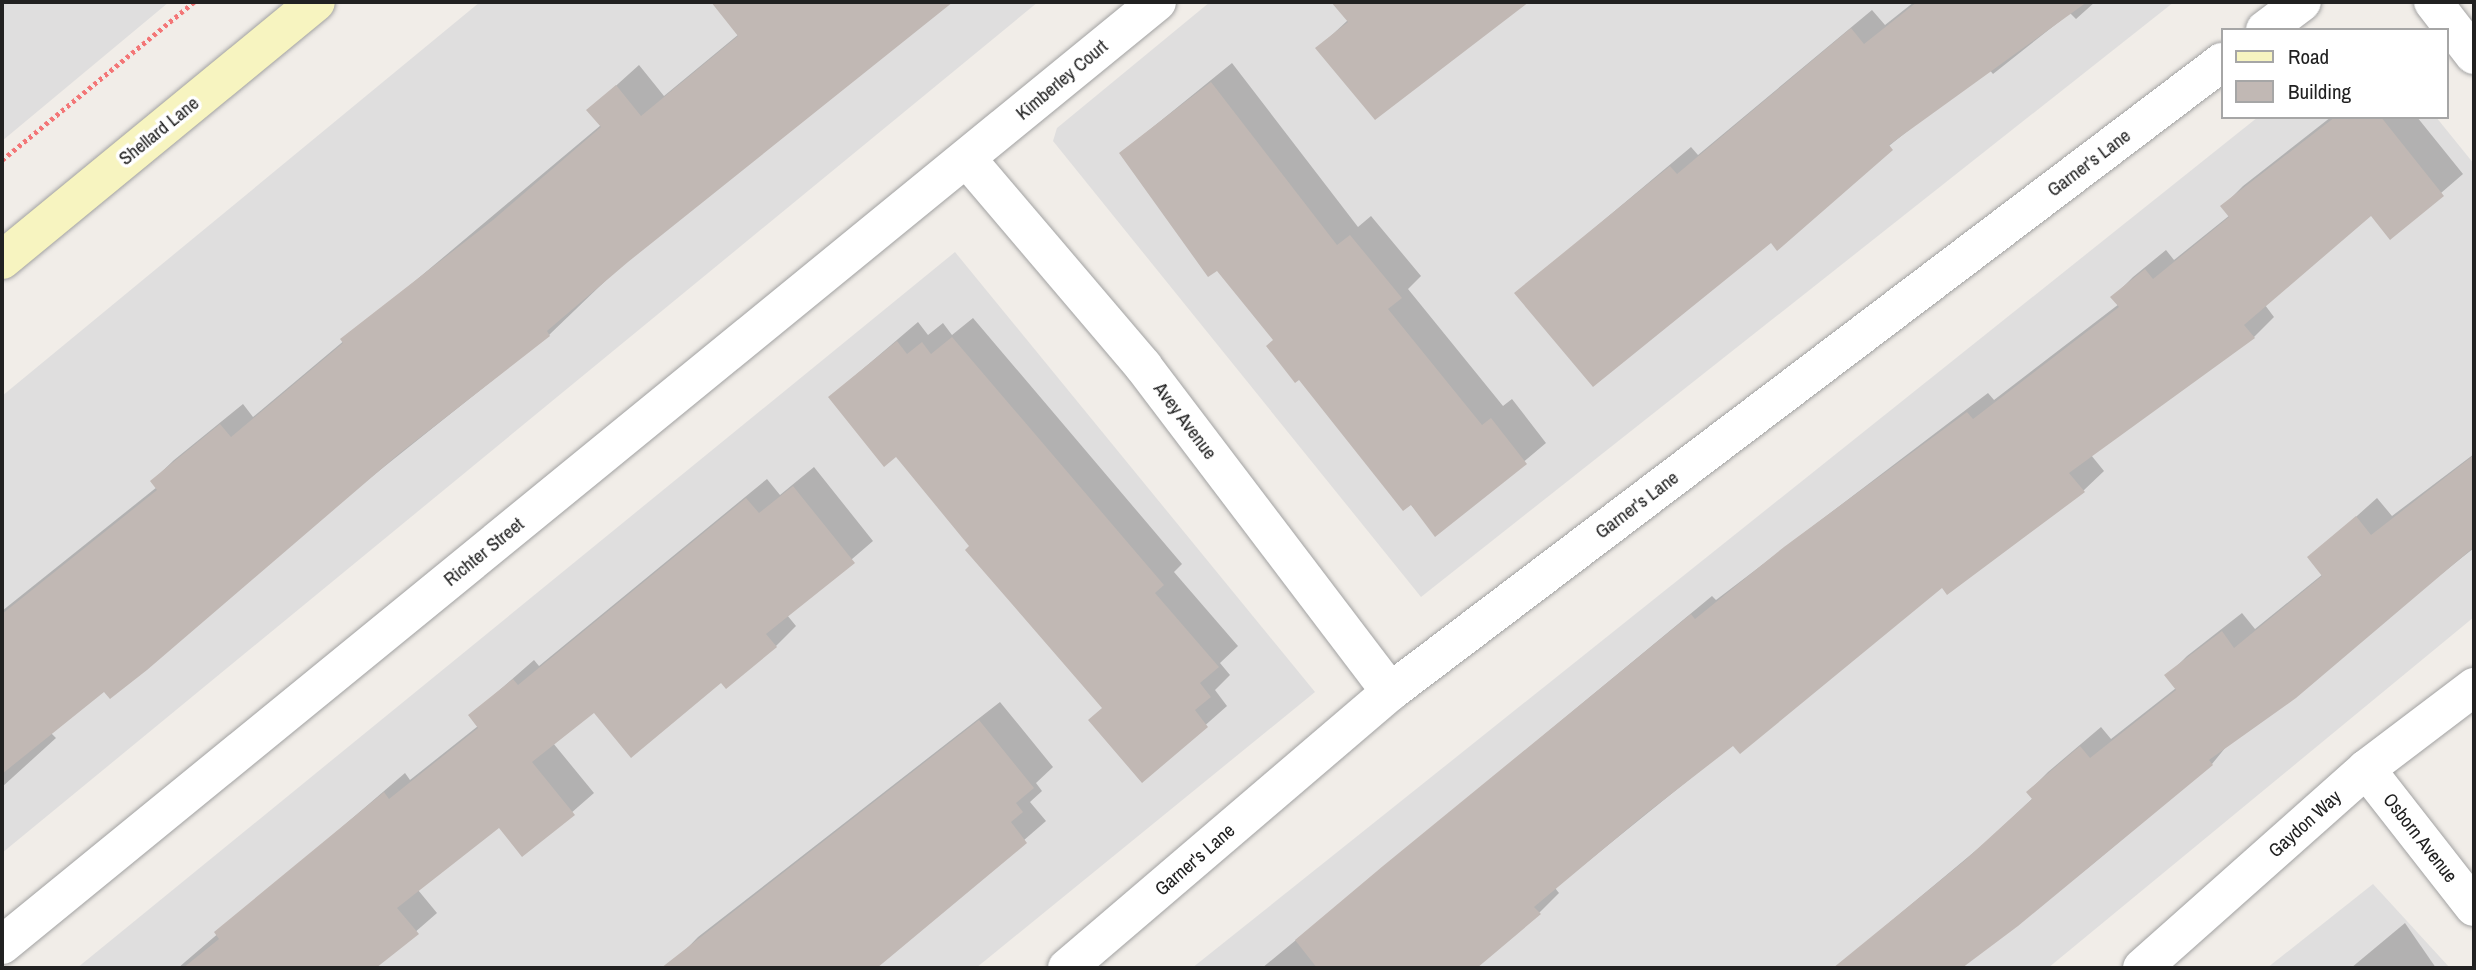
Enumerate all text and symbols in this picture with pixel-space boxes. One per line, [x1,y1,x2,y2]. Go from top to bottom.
legend [2220,28,2448,119]
street label: Kimberley Court [1012,35,1112,125]
text: Road [2288,42,2329,71]
text: Building [2288,77,2351,106]
street label: Shellard Lane [114,92,204,170]
street label: Garner's Lane [2043,124,2135,202]
street label: Avey Avenue [1148,378,1222,464]
street label: Garner's Lane [1591,466,1683,544]
street label: Richter Street [439,513,529,591]
street label: Gaydon Way [2264,786,2346,862]
street label: Osborn Avenue [2378,788,2462,888]
street label: Garner's Lane [1150,819,1240,901]

